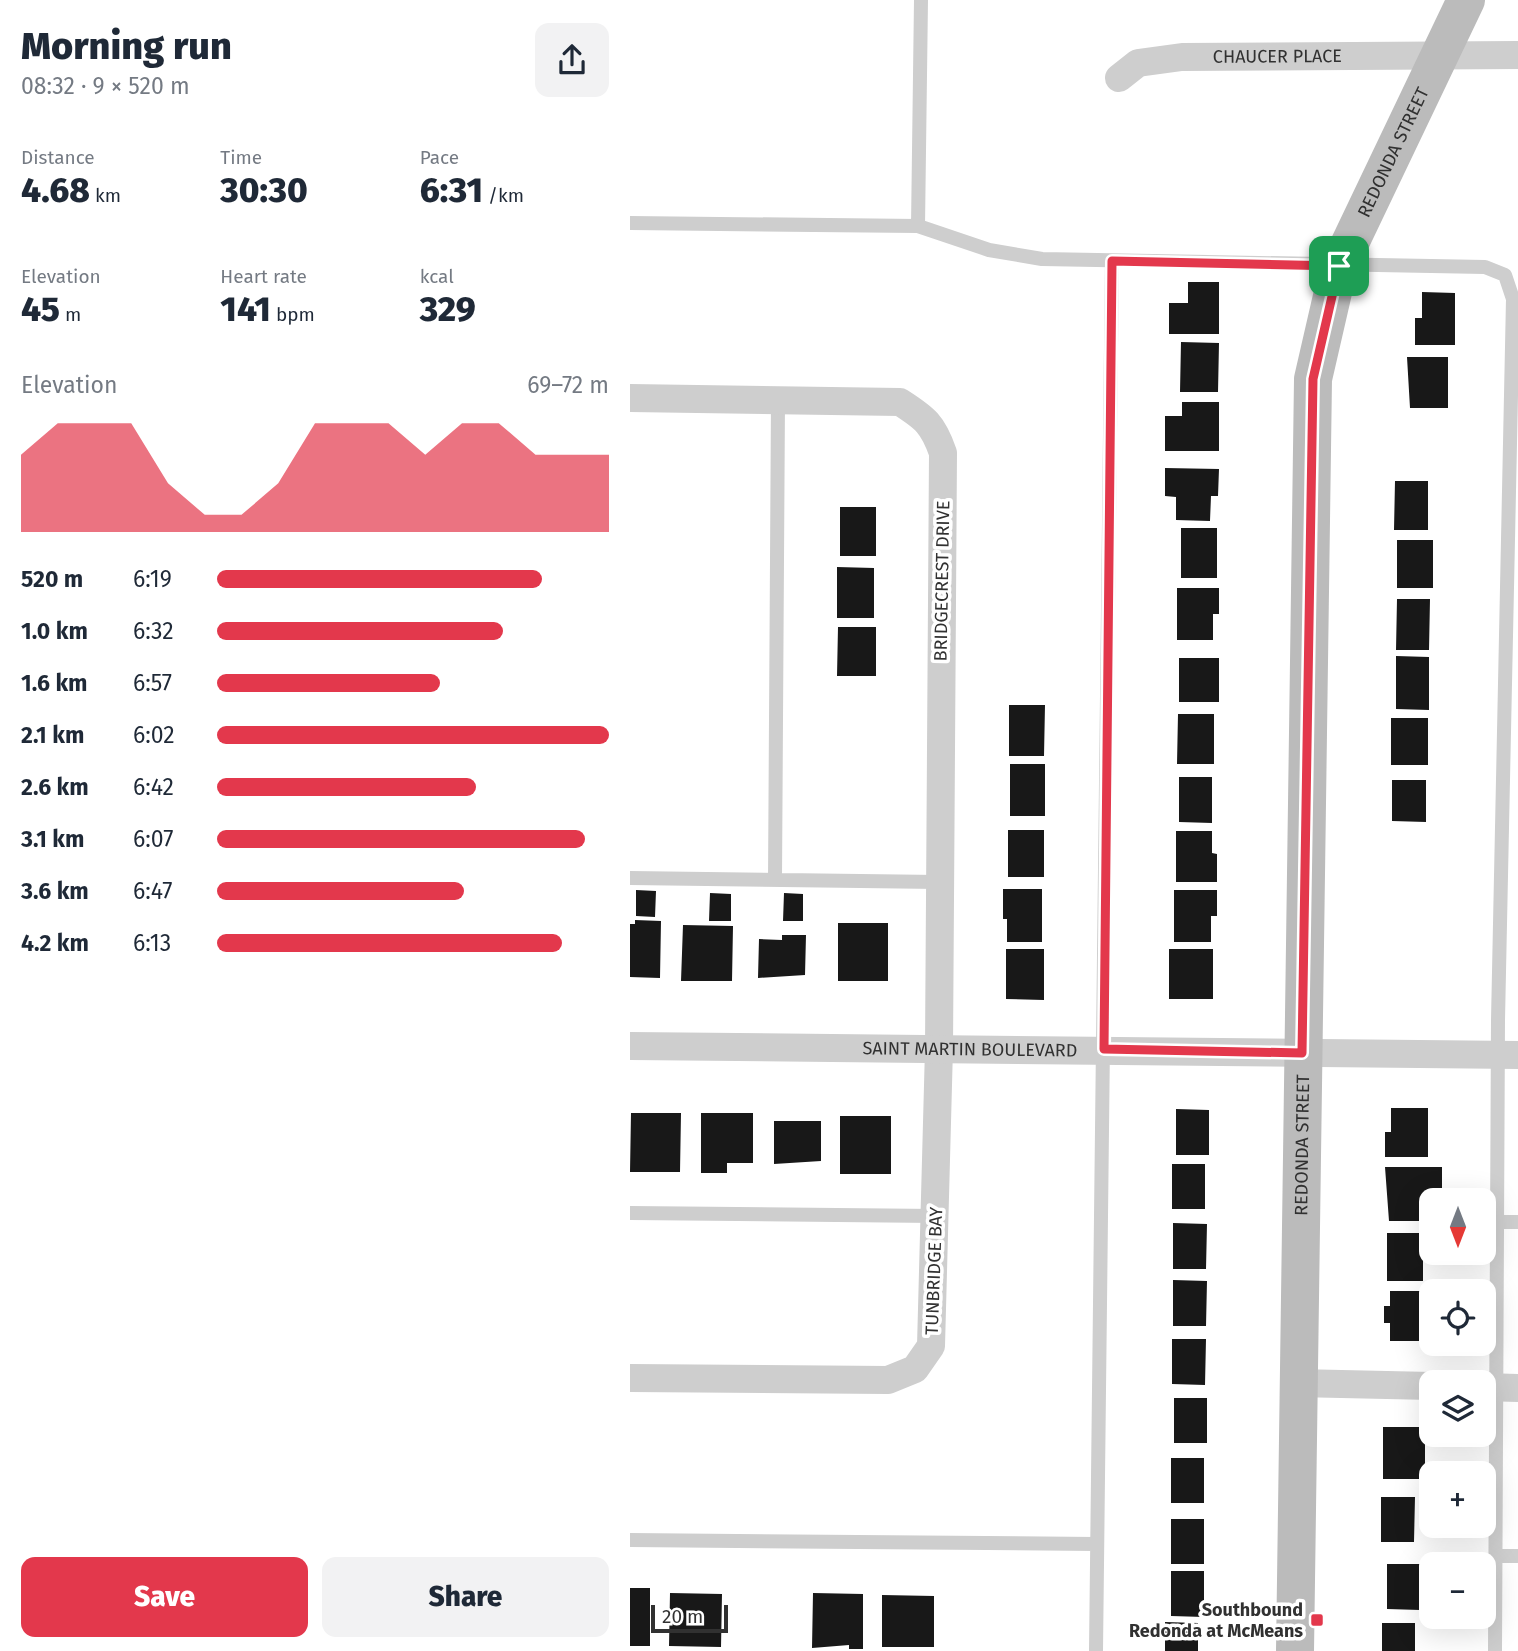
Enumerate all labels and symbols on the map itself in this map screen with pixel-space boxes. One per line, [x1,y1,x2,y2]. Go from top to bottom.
street label: CHAUCER PLACE [1213,45,1342,68]
street label: REDONDA STREET [1353,83,1434,221]
pin [1309,236,1369,296]
street label: BRIDGECREST DRIVE [930,500,954,662]
street label: SAINT MARTIN BOULEVARD [862,1037,1078,1062]
street label: REDONDA STREET [1290,1073,1314,1216]
north arrow [1419,1188,1496,1265]
street label: TUNBRIDGE BAY [921,1206,947,1335]
place label: Southbound Redonda at McMeans [1129,1599,1303,1642]
scale bar [651,1602,728,1634]
marker: Southbound Redonda at McMeans [1309,1612,1325,1628]

